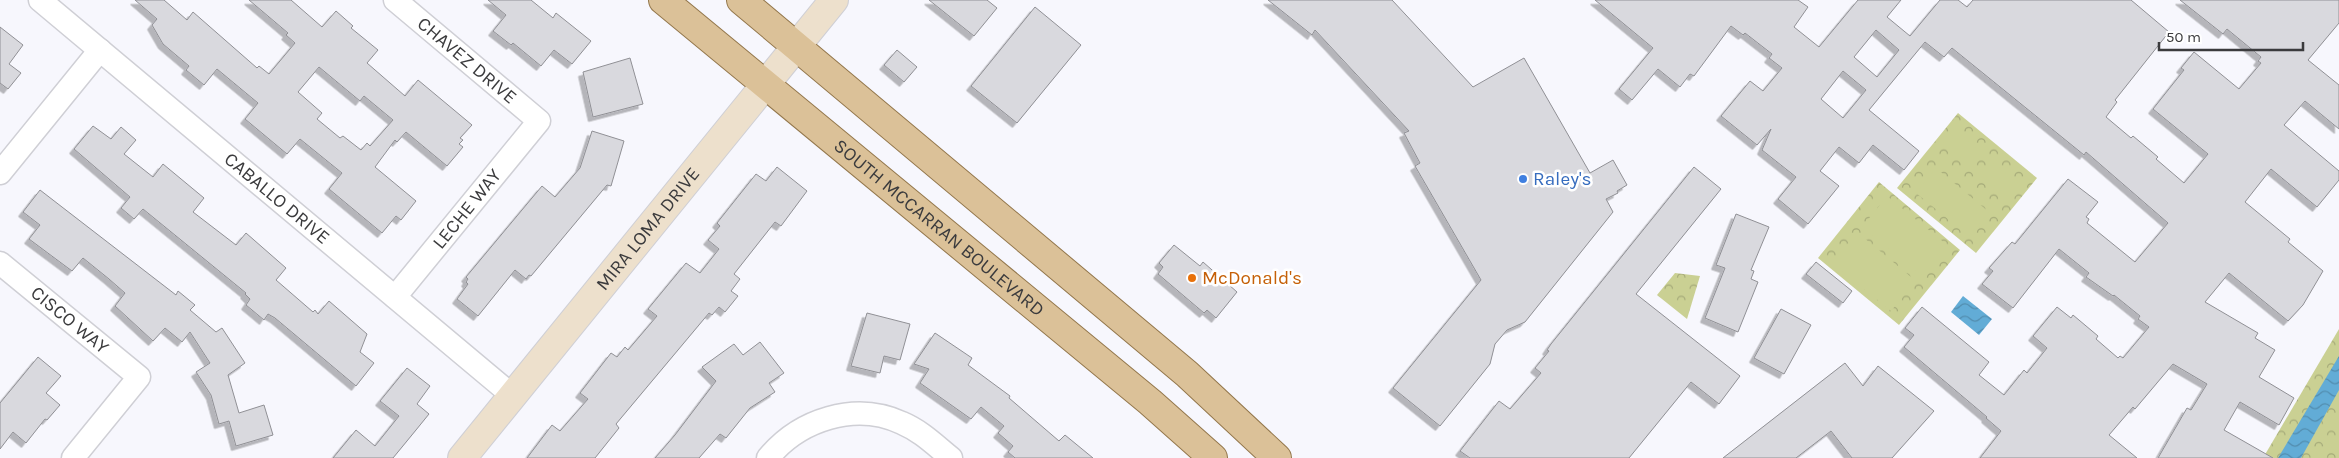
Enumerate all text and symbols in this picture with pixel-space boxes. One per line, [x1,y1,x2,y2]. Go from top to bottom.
street label: CHAVEZ DRIVE [413,13,521,108]
scale bar [2159,20,2303,52]
text: 50 m [2166,28,2201,46]
street label: SOUTH MCCARRAN BOULEVARD [829,135,1049,321]
street label: CABALLO DRIVE [220,148,334,249]
street label: MIRA LOMA DRIVE [592,163,704,295]
street label: LECHE WAY [428,164,506,253]
place label: Raley's [1533,168,1592,190]
marker: Raley's [1517,173,1529,185]
place label: McDonald's [1202,267,1302,289]
marker: McDonald's [1186,272,1198,284]
street label: CISCO WAY [26,282,113,359]

